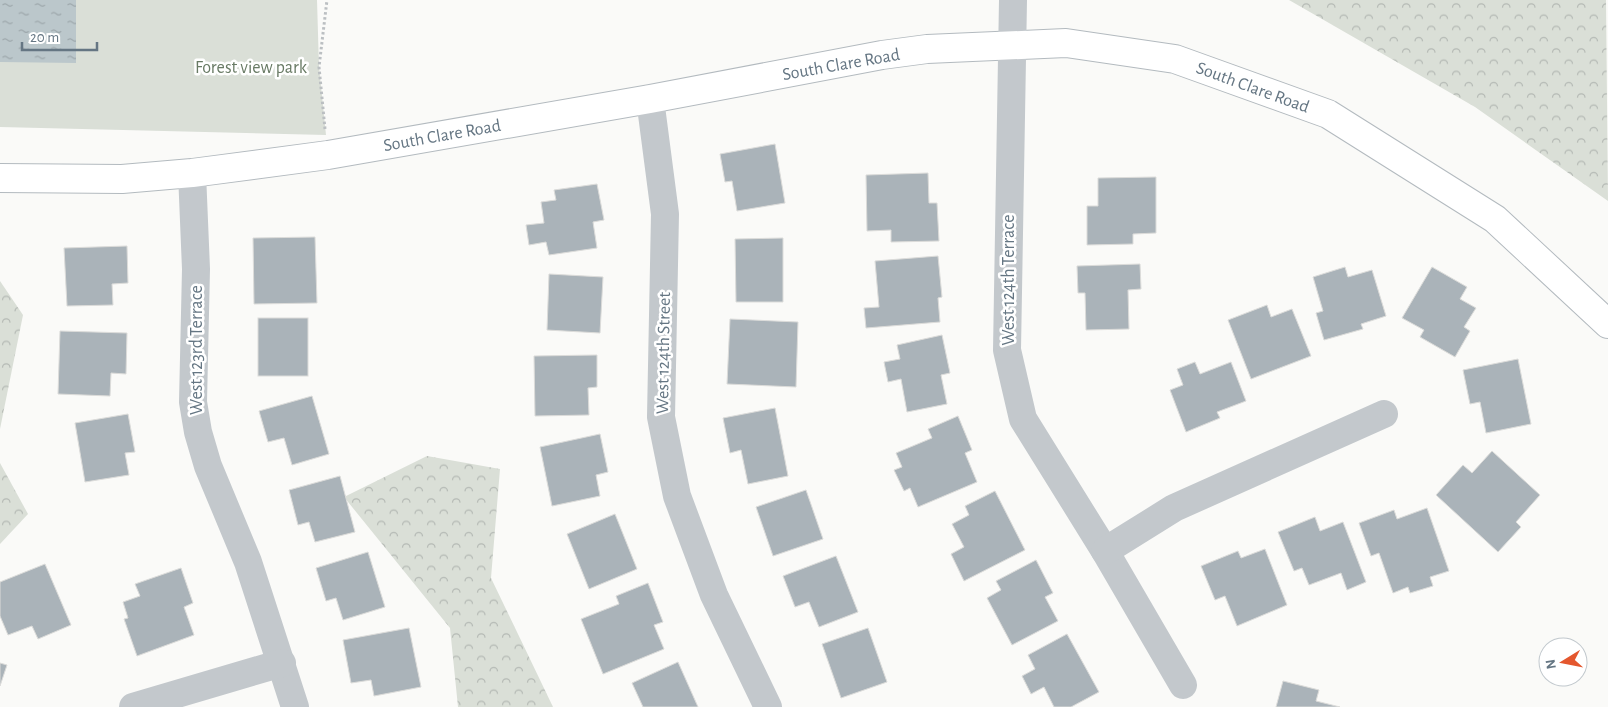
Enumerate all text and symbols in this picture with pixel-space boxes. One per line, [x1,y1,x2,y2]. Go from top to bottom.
scale bar [22,20,98,52]
text: 20 m [30,30,59,45]
street label: South Clare Road [781,46,901,84]
park label: Forest view park [195,59,308,77]
street label: South Clare Road [1194,59,1312,117]
street label: South Clare Road [382,117,502,155]
street label: West 124th Terrace [1000,215,1018,345]
street label: West 123rd Terrace [188,285,206,415]
street label: West 124th Street [654,291,674,414]
north arrow [1538,637,1588,687]
text: N [1543,658,1559,670]

